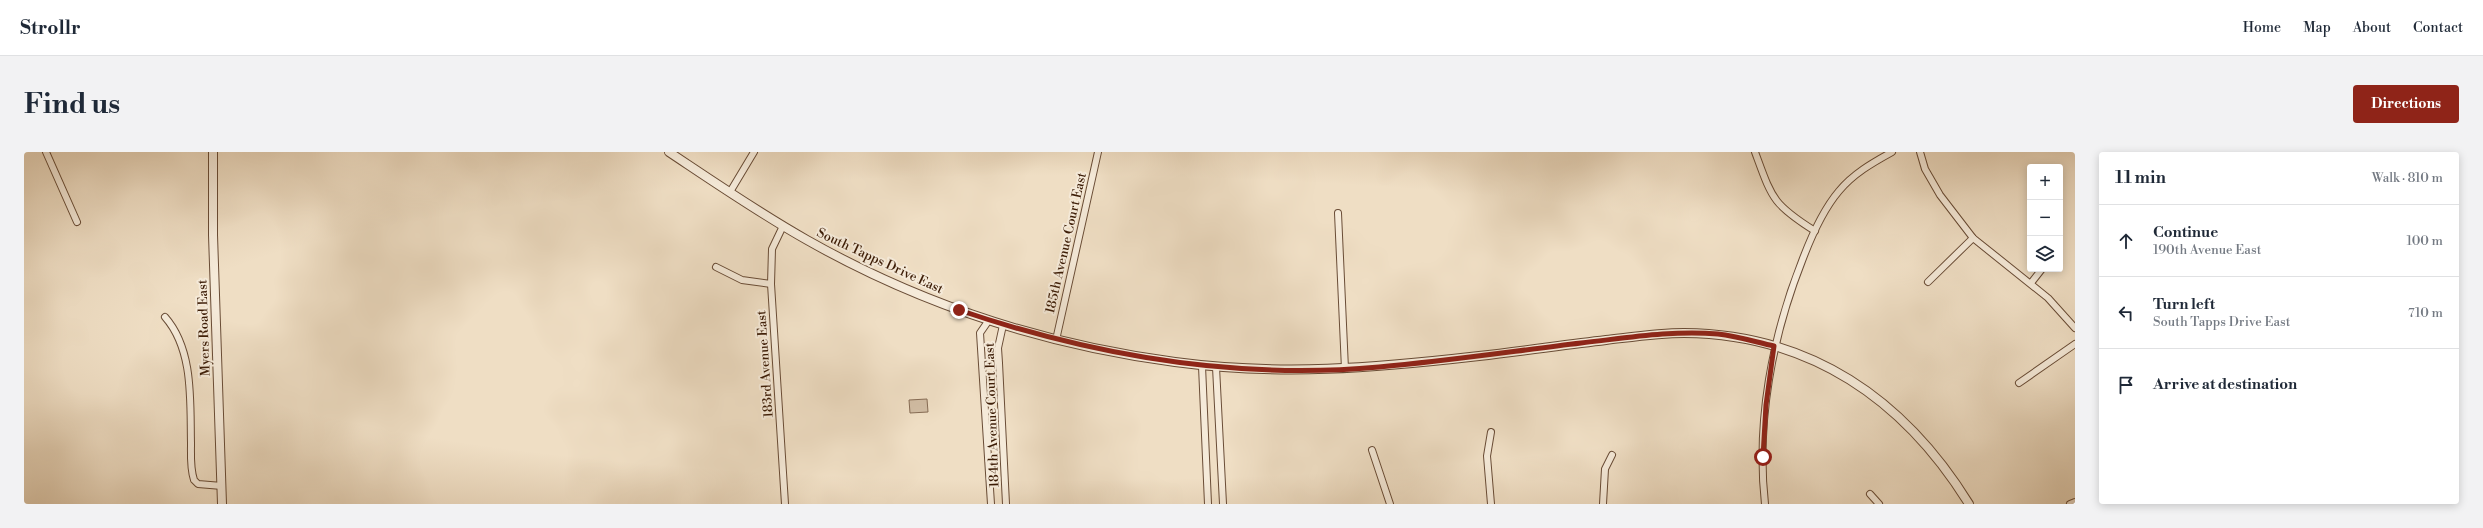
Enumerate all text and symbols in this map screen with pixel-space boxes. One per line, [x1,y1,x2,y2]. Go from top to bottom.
text: Strollr [20,16,81,40]
text: Home [2243,19,2281,37]
text: Map [2303,19,2331,37]
text: About [2353,19,2391,37]
text: Contact [2413,19,2463,37]
button: Directions [2353,85,2459,123]
text: Find us [24,87,120,122]
map controls [2027,164,2063,272]
button: + [2027,164,2063,200]
text: 11 min [2115,167,2166,189]
text: Walk · 810 m [2372,170,2443,186]
street label: 185th Avenue Court East [1042,171,1090,315]
button: − [2027,200,2063,236]
text: Continue [2153,223,2218,242]
street label: South Tapps Drive East [814,225,946,297]
icon: ahead [2115,230,2137,252]
text: 100 m [2407,233,2443,249]
button: layers [2027,236,2063,272]
text: 190th Avenue East [2153,242,2261,258]
street label: Myers Road East [194,279,214,377]
text: Turn left [2153,295,2215,314]
route end [950,301,968,319]
icon: left [2115,302,2137,324]
text: 710 m [2408,305,2443,321]
street label: 183rd Avenue East [753,309,777,418]
text: South Tapps Drive East [2153,314,2290,330]
street label: 184th Avenue Court East [981,342,1003,488]
icon: arrive [2115,374,2137,396]
text: Arrive at destination [2153,375,2297,394]
route start [1754,448,1772,466]

